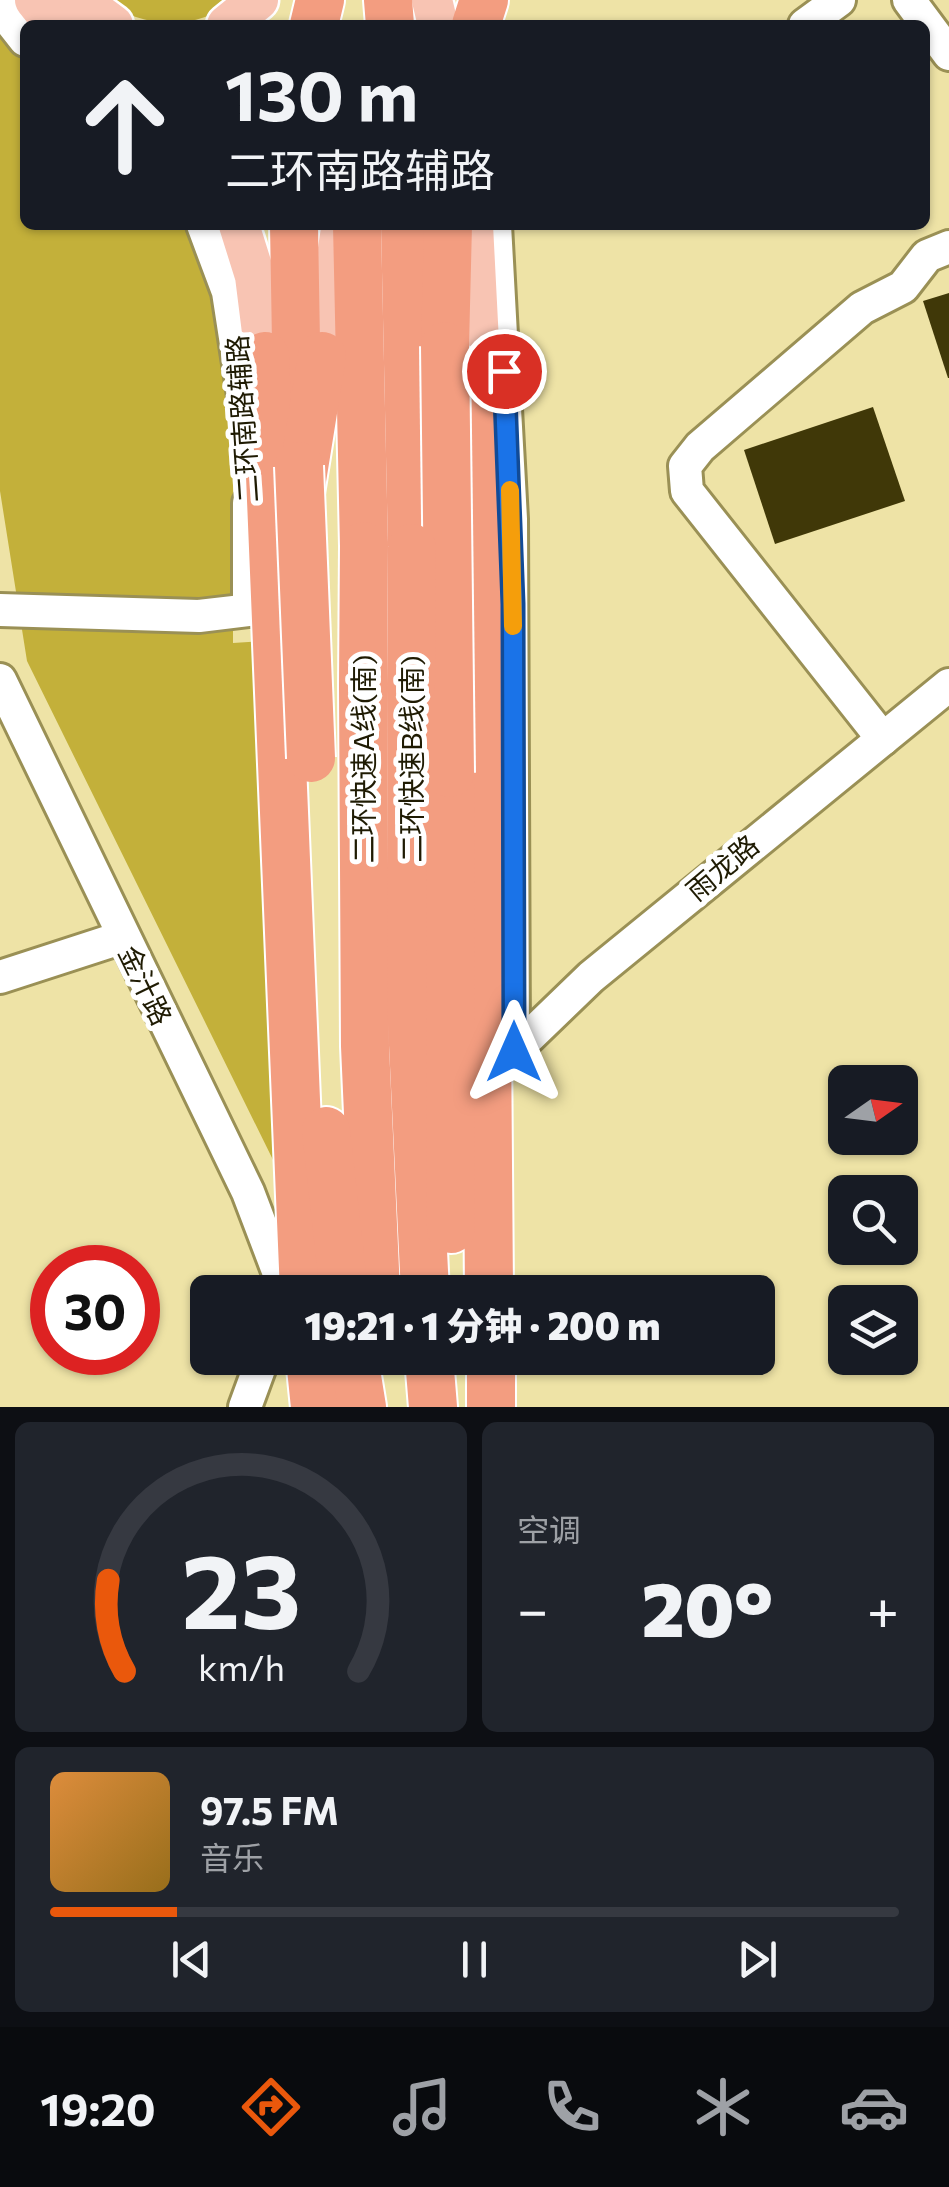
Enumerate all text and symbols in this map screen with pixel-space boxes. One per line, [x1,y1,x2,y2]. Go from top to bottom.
text: 130 m [225,50,418,135]
icon: ahead [60,60,190,190]
text: 二环南路辅路 [225,141,495,196]
pin [462,329,547,414]
street label: 二环南路辅路 [219,334,265,504]
icon: arrive [477,344,532,399]
street label: 二环快速A线(南) [346,655,380,863]
street label: 二环快速B线(南) [394,655,428,863]
street label: 雨龙路 [679,827,765,907]
street label: 金汁路 [112,940,180,1030]
position arrow [462,1000,566,1104]
north arrow [828,1065,918,1155]
map controls [828,1065,918,1375]
button: search [828,1175,918,1265]
speed limit sign: 30 [30,1245,160,1375]
button: layers [828,1285,918,1375]
text: 19:21 · 1 分钟 · 200 m [305,1301,660,1348]
text: 空调 [517,1509,581,1549]
text: 23 [181,1523,301,1650]
text: 20° [642,1561,773,1652]
text: − [517,1574,548,1641]
text: + [867,1574,899,1641]
text: km/h [198,1645,284,1688]
text: 97.5 FM [200,1786,339,1833]
text: 音乐 [200,1837,264,1877]
icon: previous [164,1932,219,1987]
icon: pause [447,1932,502,1987]
icon: next [730,1932,785,1987]
icon: directions [236,2072,306,2142]
icon: music [387,2072,457,2142]
icon: phone [537,2072,607,2142]
icon: climate [688,2072,758,2142]
icon: car [839,2072,909,2142]
text: 19:20 [40,2080,156,2135]

